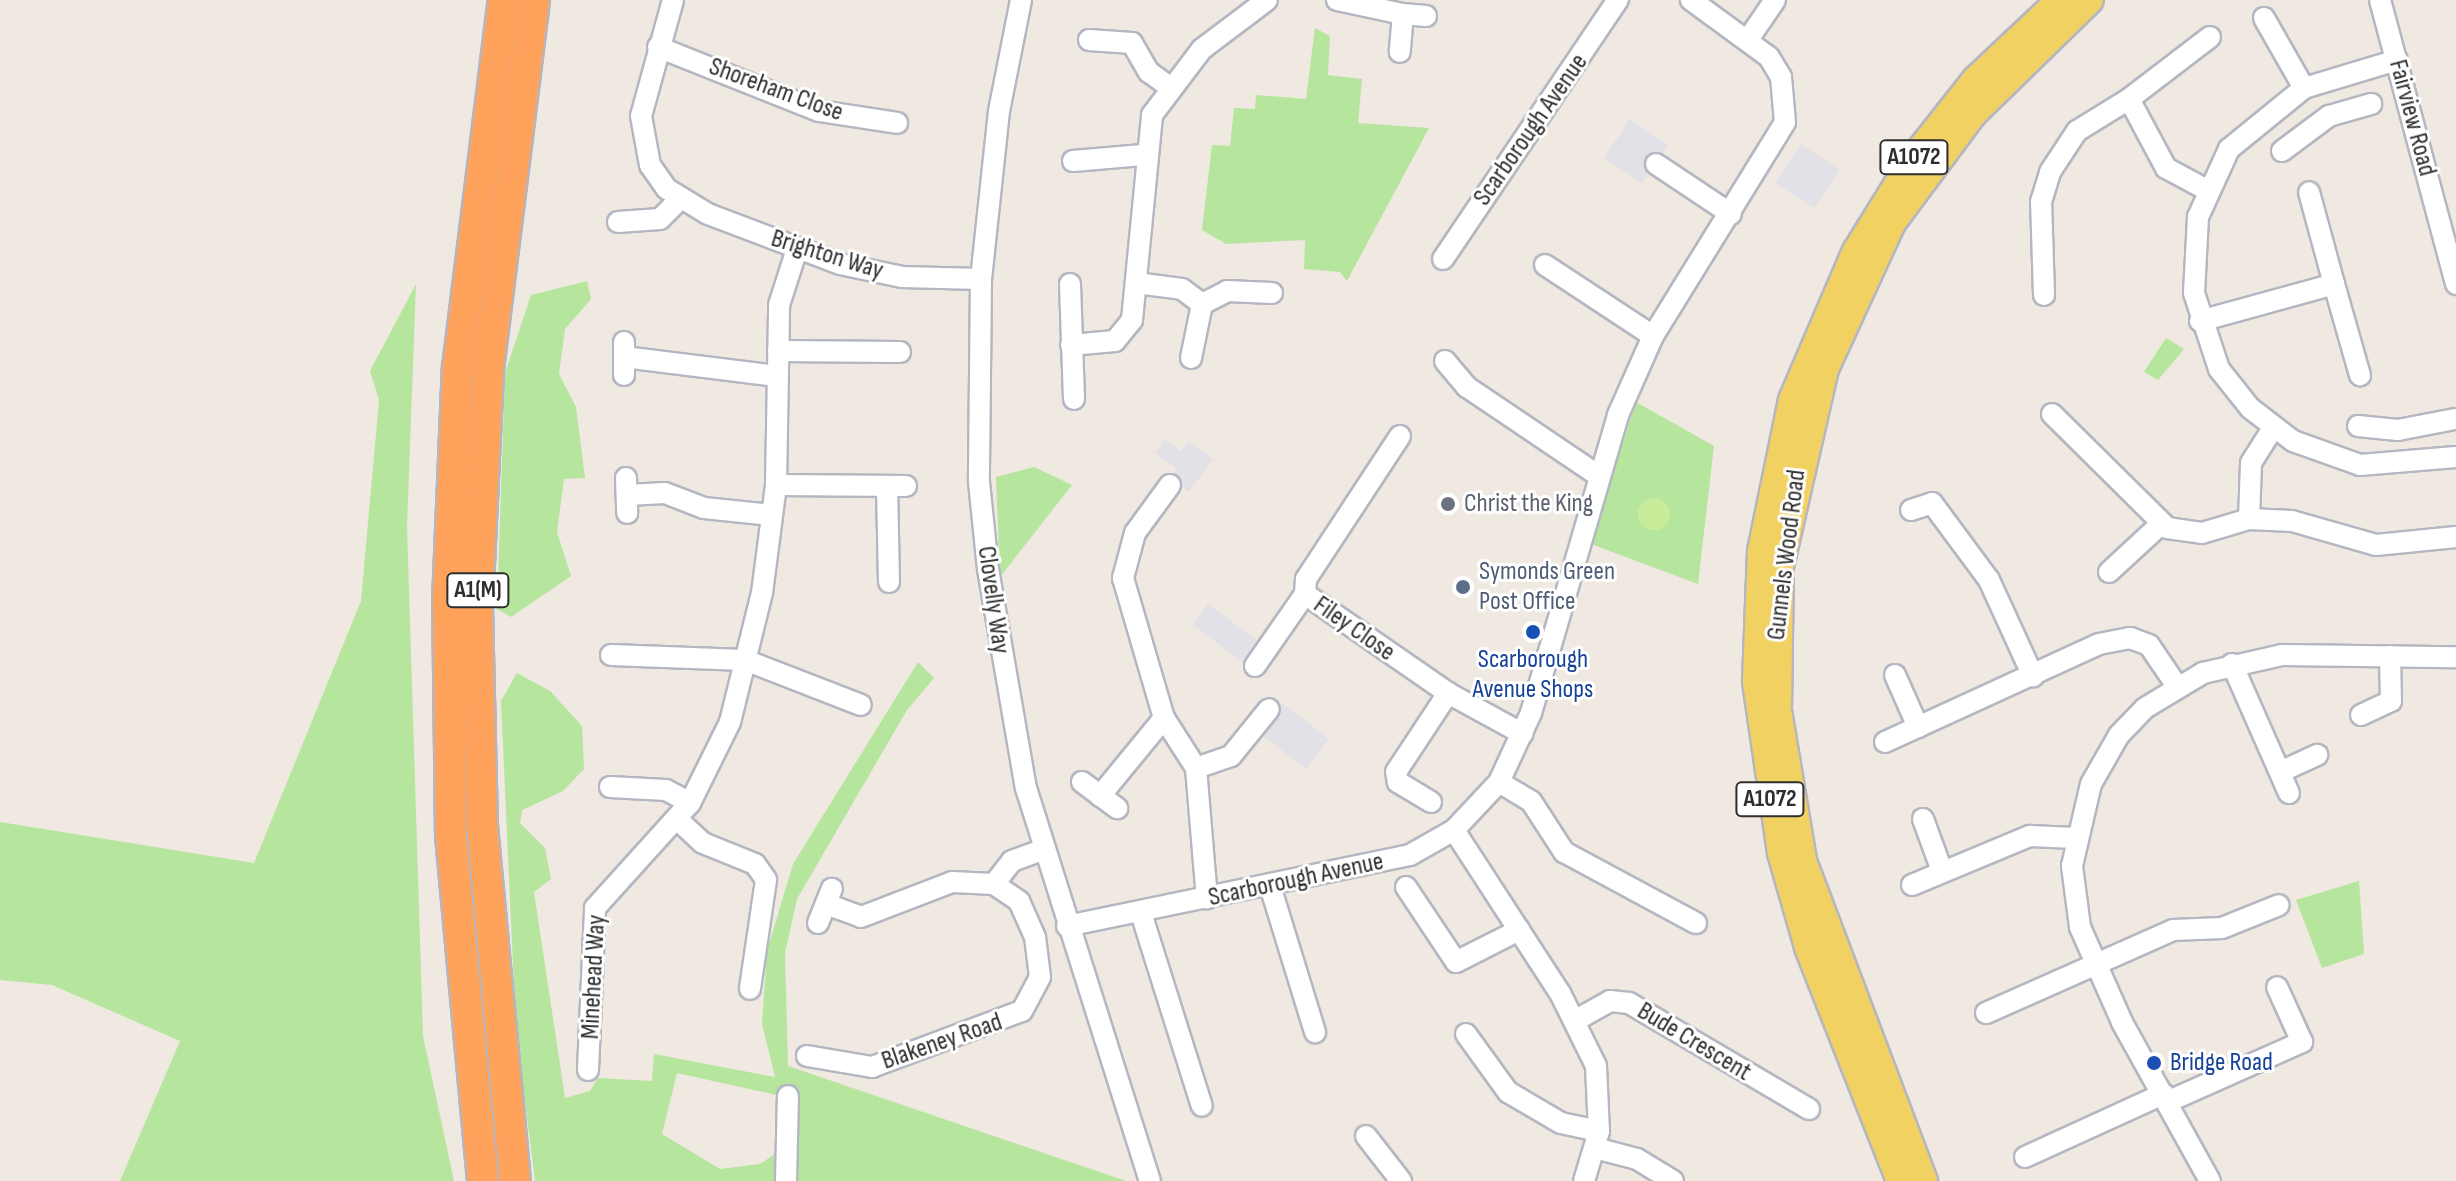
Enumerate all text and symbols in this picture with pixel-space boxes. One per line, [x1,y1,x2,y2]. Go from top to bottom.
street label: Scarborough Avenue [1467,48,1595,212]
street label: Shoreham Close [705,51,847,129]
street label: Fairview Road [2382,56,2442,180]
road number: A1072 [1878,137,1950,177]
street label: Brighton Way [767,223,887,287]
street label: Gunnels Wood Road [1761,468,1813,642]
place label: Christ the King [1464,488,1593,520]
marker: Christ the King [1439,495,1457,513]
street label: Clovelly Way [970,544,1016,656]
place label: Symonds Green Post Office [1479,556,1615,618]
road number: A1(M) [446,570,510,610]
marker: Symonds Green Post Office [1454,578,1472,596]
street label: Filey Close [1307,590,1401,668]
marker: Scarborough Avenue Shops [1524,623,1542,641]
place label: Scarborough Avenue Shops [1473,644,1593,706]
road number: A1072 [1734,779,1806,819]
street label: Scarborough Avenue [1206,846,1386,914]
street label: Minehead Way [575,914,613,1040]
street label: Bude Crescent [1631,996,1757,1088]
street label: Blakeney Road [878,1007,1006,1077]
place label: Bridge Road [2170,1047,2273,1079]
marker: Bridge Road [2145,1054,2163,1072]

